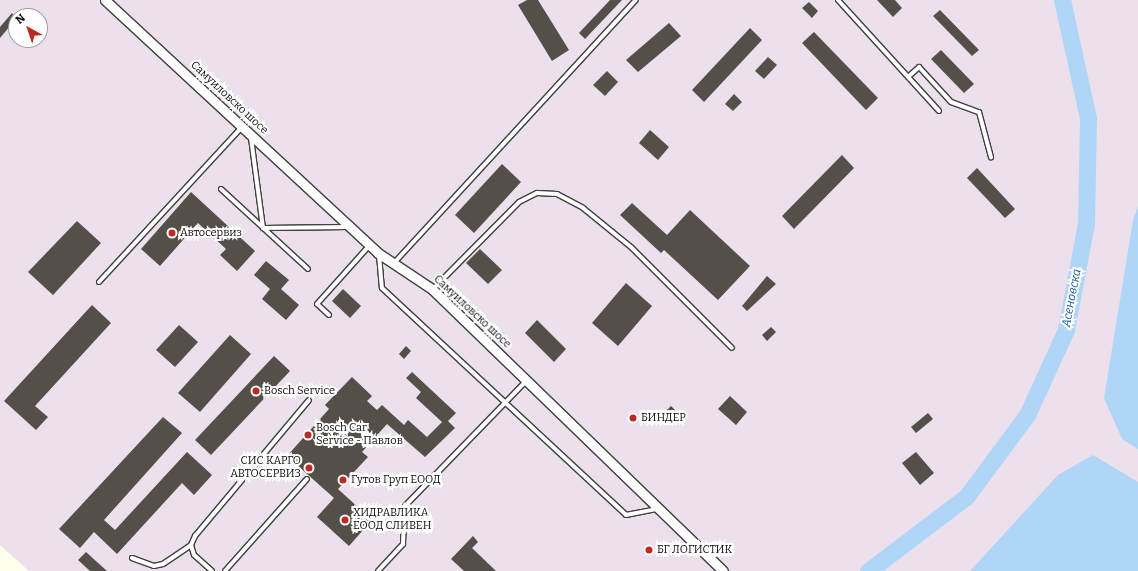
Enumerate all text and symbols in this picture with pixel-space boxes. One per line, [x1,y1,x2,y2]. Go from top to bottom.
north arrow [8,8,48,48]
text: N [13,11,28,27]
street label: Самуиловско шосе [188,59,270,137]
place label: Автосервиз [180,226,242,240]
marker: Автосервиз [167,228,177,238]
water label: Асеновска [1059,268,1085,328]
street label: Самуиловско шосе [431,273,513,351]
place label: Bosch Service [264,384,335,398]
marker: Bosch Service [251,386,261,396]
place label: БИНДЕР [641,411,686,425]
marker: БИНДЕР [628,413,638,423]
place label: Bosch Car Service - Павлов [316,422,403,448]
marker: Bosch Car Service - Павлов [303,430,313,440]
place label: СИС КАРГО АВТОСЕРВИЗ [230,455,301,481]
marker: СИС КАРГО АВТОСЕРВИЗ [304,463,314,473]
place label: Гутов Груп ЕООД [351,473,441,487]
marker: Гутов Груп ЕООД [338,475,348,485]
place label: ХИДРАВЛИКА ЕООД СЛИВЕН [353,507,431,533]
marker: ХИДРАВЛИКА ЕООД СЛИВЕН [340,515,350,525]
place label: БГ ЛОГИСТИК [657,543,732,557]
marker: БГ ЛОГИСТИК [644,545,654,555]

